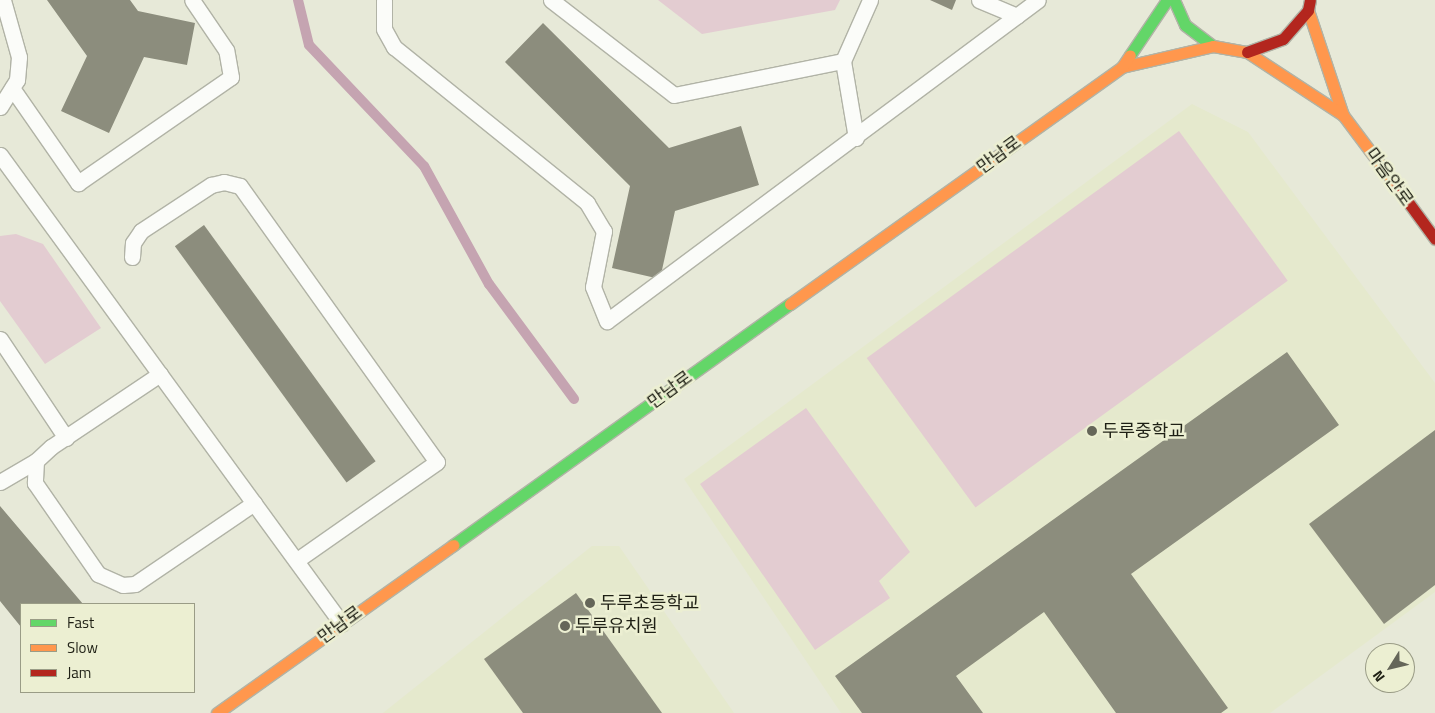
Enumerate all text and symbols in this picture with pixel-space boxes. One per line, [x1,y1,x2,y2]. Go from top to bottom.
street label: 만남로 [973,132,1025,178]
street label: 마음안로 [1361,144,1417,210]
street label: 만남로 [644,367,696,413]
place label: 두루중학교 [1102,420,1185,442]
marker: 두루중학교 [1086,425,1098,437]
place label: 두루초등학교 [600,592,699,614]
marker: 두루초등학교 [584,597,596,609]
street label: 만남로 [314,602,366,648]
legend [20,603,195,693]
text: Fast [67,611,94,634]
place label: 두루유치원 [575,615,658,637]
marker: 두루유치원 [559,620,571,632]
text: Slow [67,636,98,659]
north arrow [1365,643,1415,693]
text: Jam [67,661,91,684]
text: N [1367,666,1390,687]

